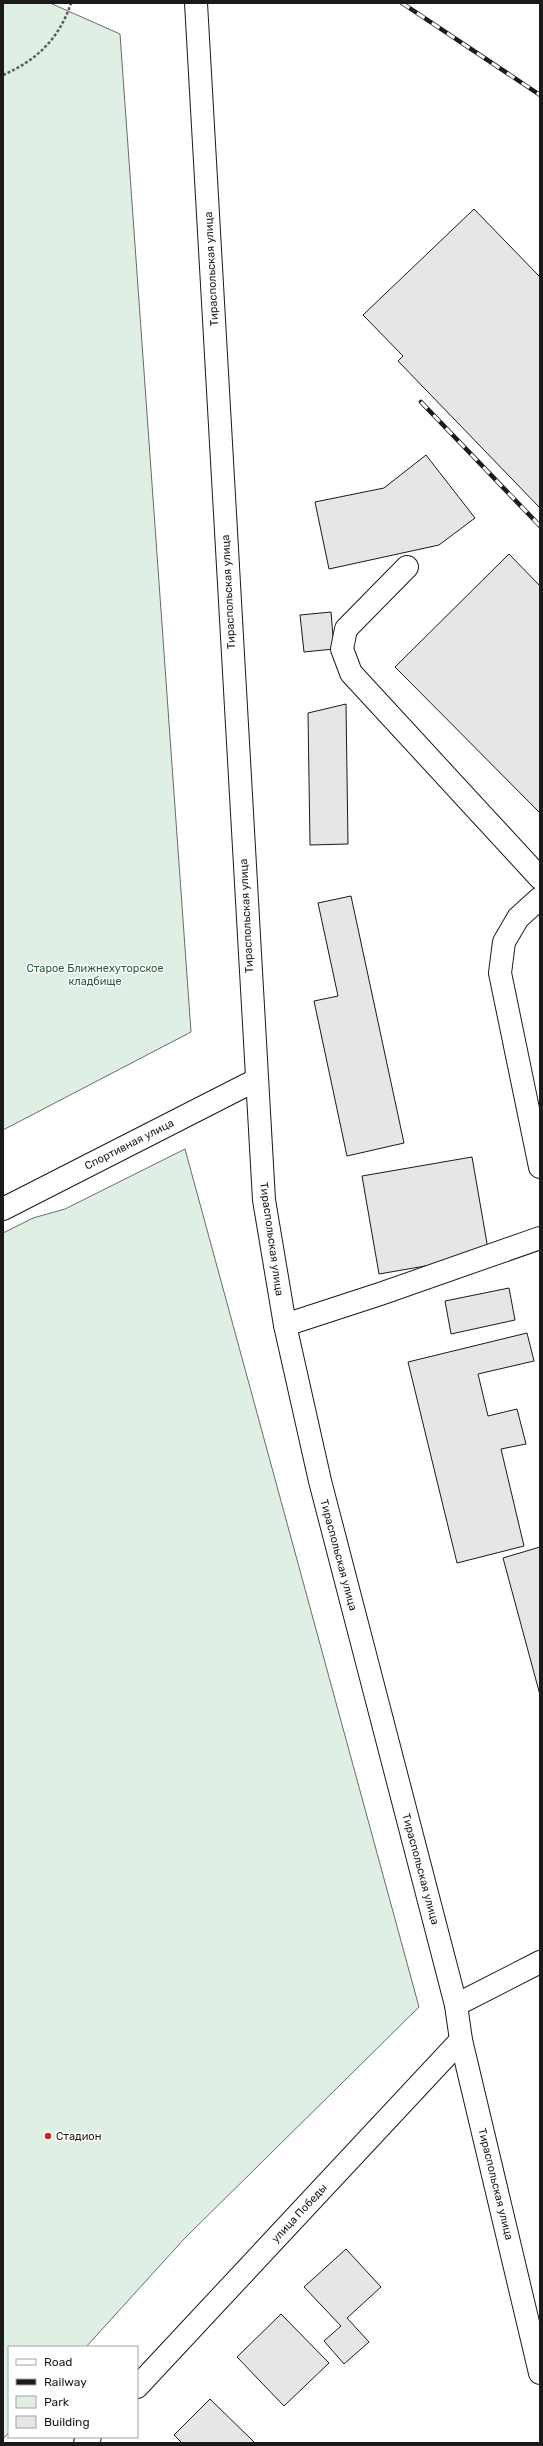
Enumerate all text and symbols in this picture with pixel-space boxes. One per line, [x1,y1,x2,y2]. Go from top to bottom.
street label: Тираспольская улица [202,211,221,327]
street label: Тираспольская улица [219,534,238,650]
street label: Тираспольская улица [237,858,256,974]
park label: Старое Ближнехуторское кладбище [26,962,164,988]
street label: Спортивная улица [82,1116,176,1173]
street label: Тираспольская улица [257,1181,286,1297]
street label: Тираспольская улица [317,1498,360,1612]
street label: Тираспольская улица [399,1812,442,1926]
street label: Тираспольская улица [475,2127,516,2241]
place label: Стадион [56,2130,101,2143]
marker: Стадион [43,2131,53,2141]
street label: улица Победы [269,2181,330,2245]
legend [8,2346,138,2438]
text: Road [44,2355,72,2369]
text: Railway [44,2375,87,2389]
text: Park [44,2395,70,2409]
text: Building [44,2415,90,2429]

